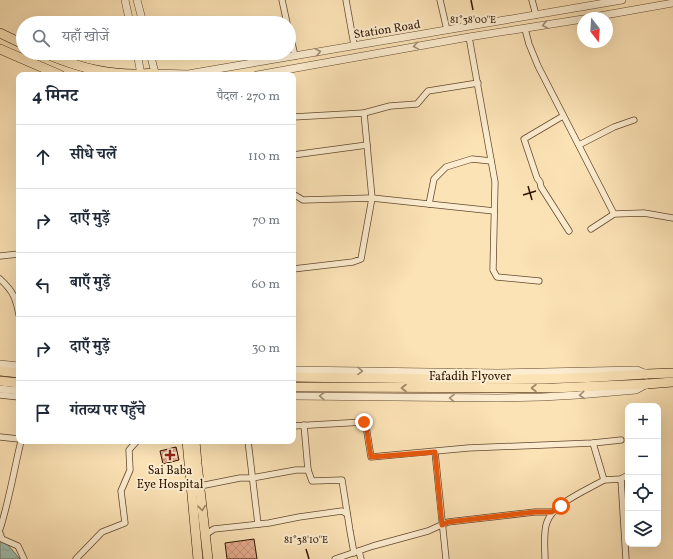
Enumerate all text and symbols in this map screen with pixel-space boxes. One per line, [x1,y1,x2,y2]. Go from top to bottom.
north arrow [577,12,613,48]
text: 81°38'00"E [450,13,496,27]
search box [16,16,296,60]
street label: Station Road [353,17,422,43]
one-way arrow [541,21,548,29]
icon: search [30,27,52,49]
text: यहाँ खोजें [62,27,109,48]
one-way arrow [413,42,419,50]
one-way arrow [315,48,321,57]
text: 4 मिनट [32,85,78,108]
text: पैदल · 270 m [217,88,280,106]
text: सीधे चलें [70,145,117,166]
icon: ahead [32,146,54,168]
text: 110 m [248,148,280,166]
text: दाएँ मुड़ें [70,209,110,230]
icon: right [32,210,54,232]
text: 70 m [252,212,280,230]
text: बाएँ मुड़ें [70,273,110,294]
icon: left [32,274,54,296]
text: 60 m [252,276,280,294]
text: दाएँ मुड़ें [70,337,110,358]
icon: right [32,338,54,360]
text: 30 m [252,340,280,358]
one-way arrow [357,367,363,375]
street label: Fafadih Flyover [429,369,511,385]
one-way arrow [401,384,407,392]
one-way arrow [531,384,537,392]
one-way arrow [579,390,585,399]
one-way arrow [319,392,325,400]
one-way arrow [449,394,455,402]
text: गंतव्य पर पहुँचे [70,401,145,422]
icon: arrive [32,402,54,424]
map controls [625,403,661,547]
button: + [625,403,661,439]
route end [355,413,373,431]
button: − [625,439,661,475]
marker: Sai Baba Eye Hospital [164,449,176,461]
place label: Sai Baba Eye Hospital [137,463,204,493]
button: locate [625,475,661,511]
route start [552,497,570,515]
one-way arrow [197,505,206,511]
button: layers [625,511,661,547]
text: 81°38'10"E [284,533,328,547]

